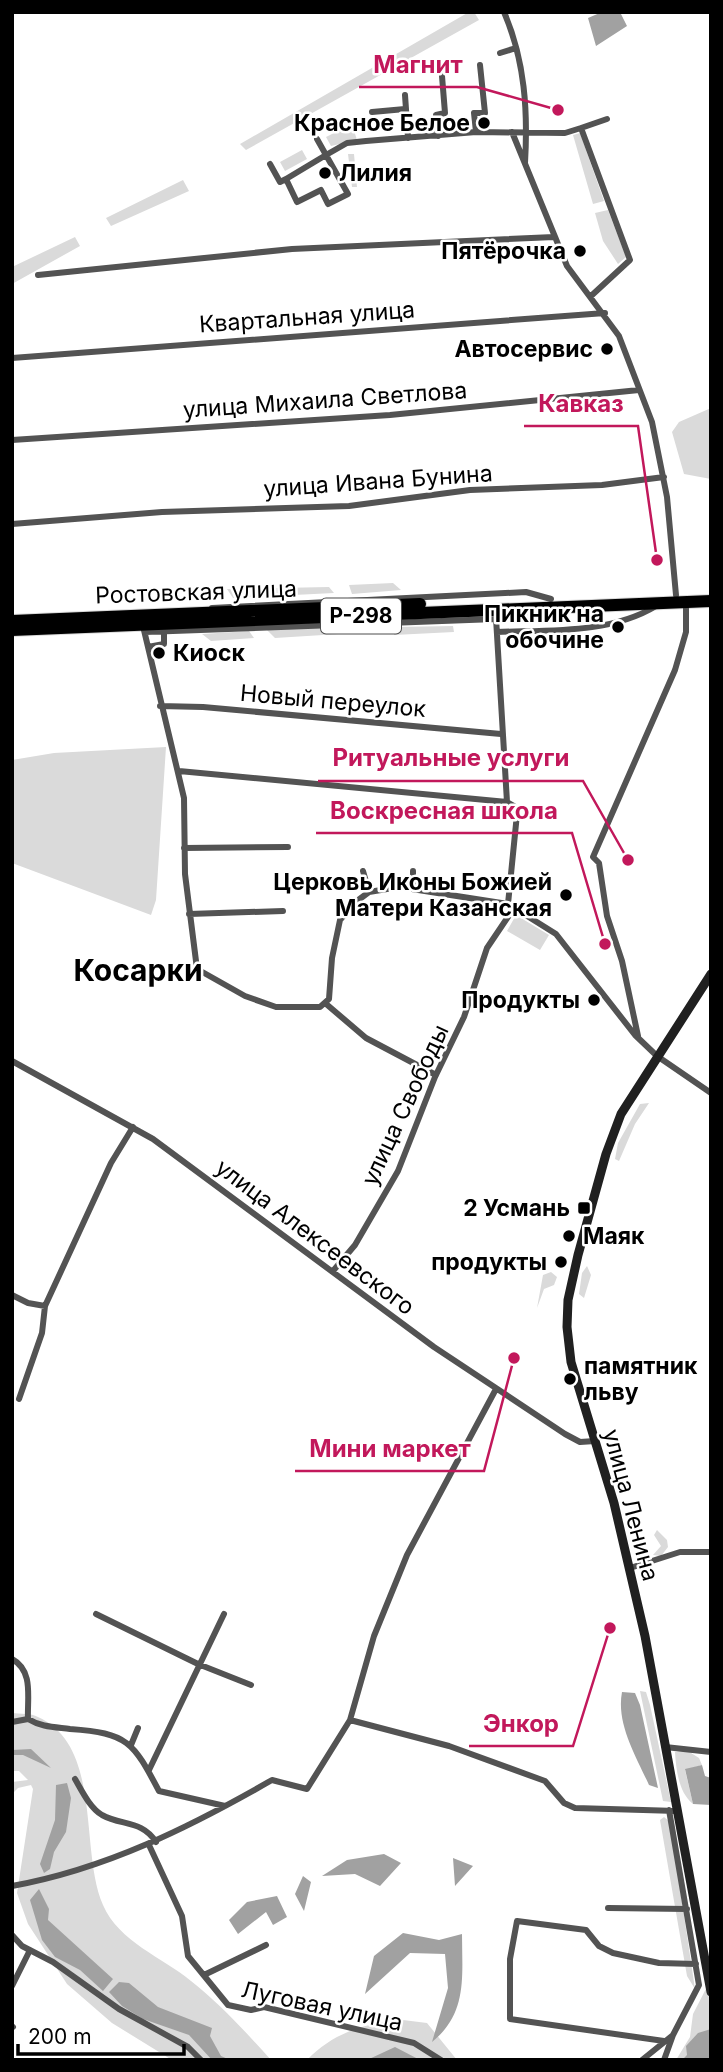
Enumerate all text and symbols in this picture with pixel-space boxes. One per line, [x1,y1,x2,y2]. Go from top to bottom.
callout: Магнит [359,42,477,87]
text: Магнит [373,50,463,79]
place label: Красное Белое [294,109,470,137]
marker: Красное Белое [476,115,492,131]
place label: Лилия [339,159,412,187]
marker: Лилия [317,165,333,181]
place label: Пятёрочка [441,237,566,265]
marker: Пятёрочка [572,243,588,259]
street label: Квартальная улица [198,295,416,339]
place label: Автосервис [454,335,593,363]
marker: Автосервис [599,341,615,357]
street label: улица Михаила Светлова [182,376,468,424]
callout: Кавказ [524,381,638,426]
text: Кавказ [538,389,624,418]
street label: улица Ивана Бунина [263,459,493,503]
street label: Ростовская улица [95,574,297,610]
road number: Р-298 [321,598,401,634]
place label: Пикник на обочине [484,600,604,654]
marker: Пикник на обочине [610,619,626,635]
place label: Киоск [173,639,245,667]
marker: Киоск [151,645,167,661]
street label: Новый переулок [239,679,428,723]
callout: Ритуальные услуги [318,736,583,781]
text: Ритуальные услуги [333,743,569,772]
callout: Воскресная школа [316,788,572,833]
text: Воскресная школа [330,796,558,825]
place label: Церковь Иконы Божией Матери Казанская [273,868,552,922]
marker: Церковь Иконы Божией Матери Казанская [558,887,574,903]
district label: Косарки [73,952,203,988]
place label: Продукты [461,986,580,1014]
marker: Продукты [586,992,602,1008]
street label: улица Свободы [355,1020,455,1190]
street label: улица Алексеевского [210,1153,420,1321]
place label: 2 Усмань [463,1194,570,1222]
marker: 2 Усмань [576,1200,592,1216]
place label: Маяк [583,1222,645,1250]
marker: Маяк [561,1228,577,1244]
place label: продукты [431,1248,547,1276]
marker: продукты [553,1254,569,1270]
place label: памятник льву [584,1352,698,1406]
marker: памятник льву [562,1371,578,1387]
callout: Мини маркет [295,1426,484,1471]
street label: улица Ленина [597,1426,665,1584]
text: Мини маркет [309,1434,471,1463]
callout: Энкор [469,1701,573,1746]
text: Энкор [483,1709,559,1738]
street label: Луговая улица [239,1975,405,2037]
scale bar [18,2012,184,2056]
text: 200 m [28,2024,92,2049]

